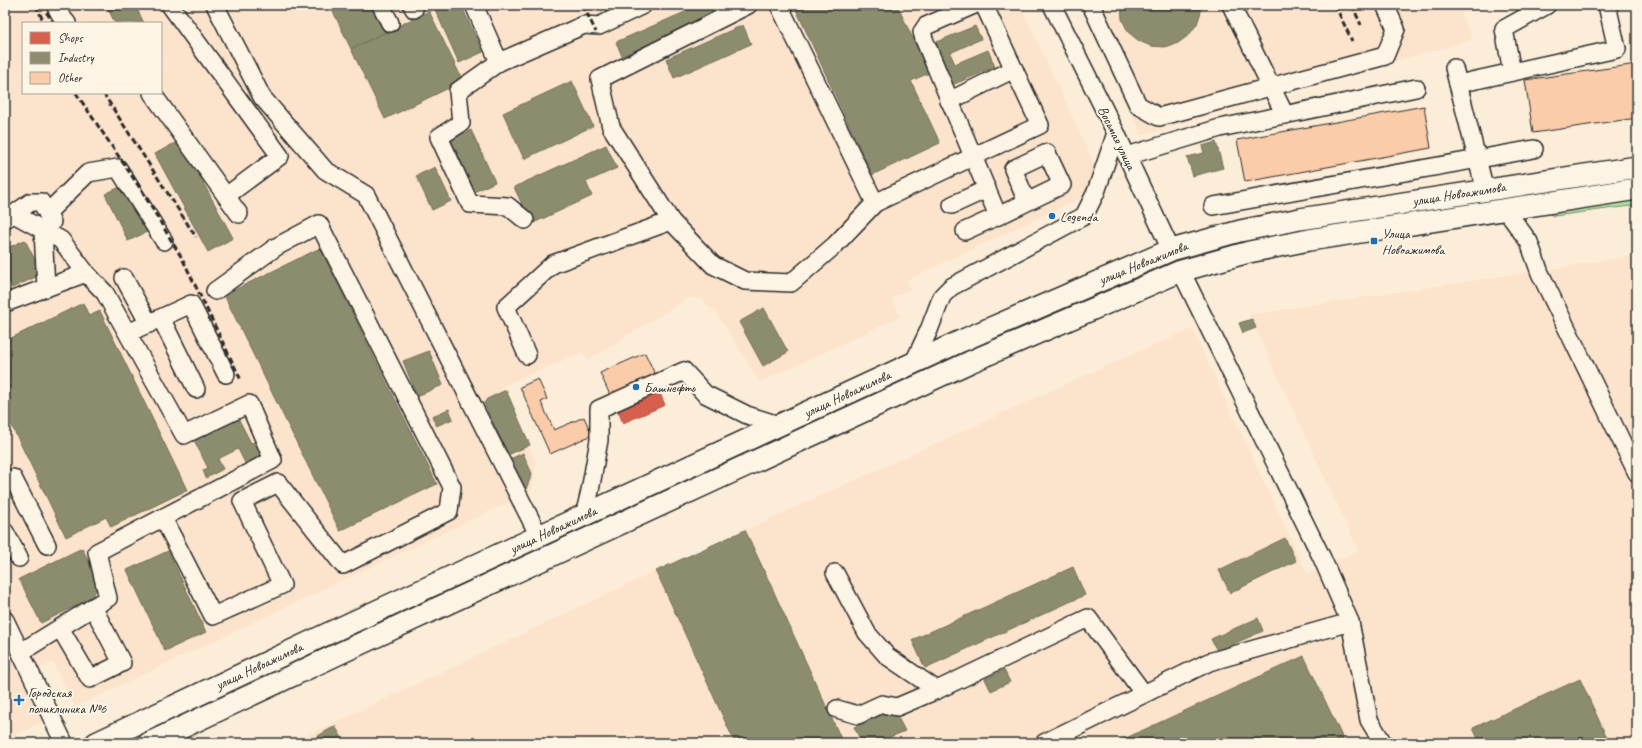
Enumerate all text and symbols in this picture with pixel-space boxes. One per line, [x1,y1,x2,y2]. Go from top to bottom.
legend [22,22,162,94]
text: Shops [58,30,83,46]
text: Industry [58,50,95,66]
text: Other [58,70,84,86]
street label: Восьмая улица [1094,103,1140,174]
street label: улица Новоажимова [1410,178,1508,210]
place label: Legenda [1060,208,1099,225]
marker: Legenda [1047,211,1057,221]
place label: Улица Новоажимова [1382,225,1446,258]
marker: Улица Новоажимова [1369,236,1379,246]
street label: улица Новоажимова [1095,237,1191,289]
street label: улица Новоажимова [800,366,894,422]
place label: Башнефть [644,379,696,396]
marker: Башнефть [631,382,641,392]
street label: улица Новоажимова [506,502,600,558]
street label: улица Новоажимова [212,638,306,694]
place label: Городская поликлиника №6 [28,684,107,717]
marker: Городская поликлиника №6 [13,694,25,706]

